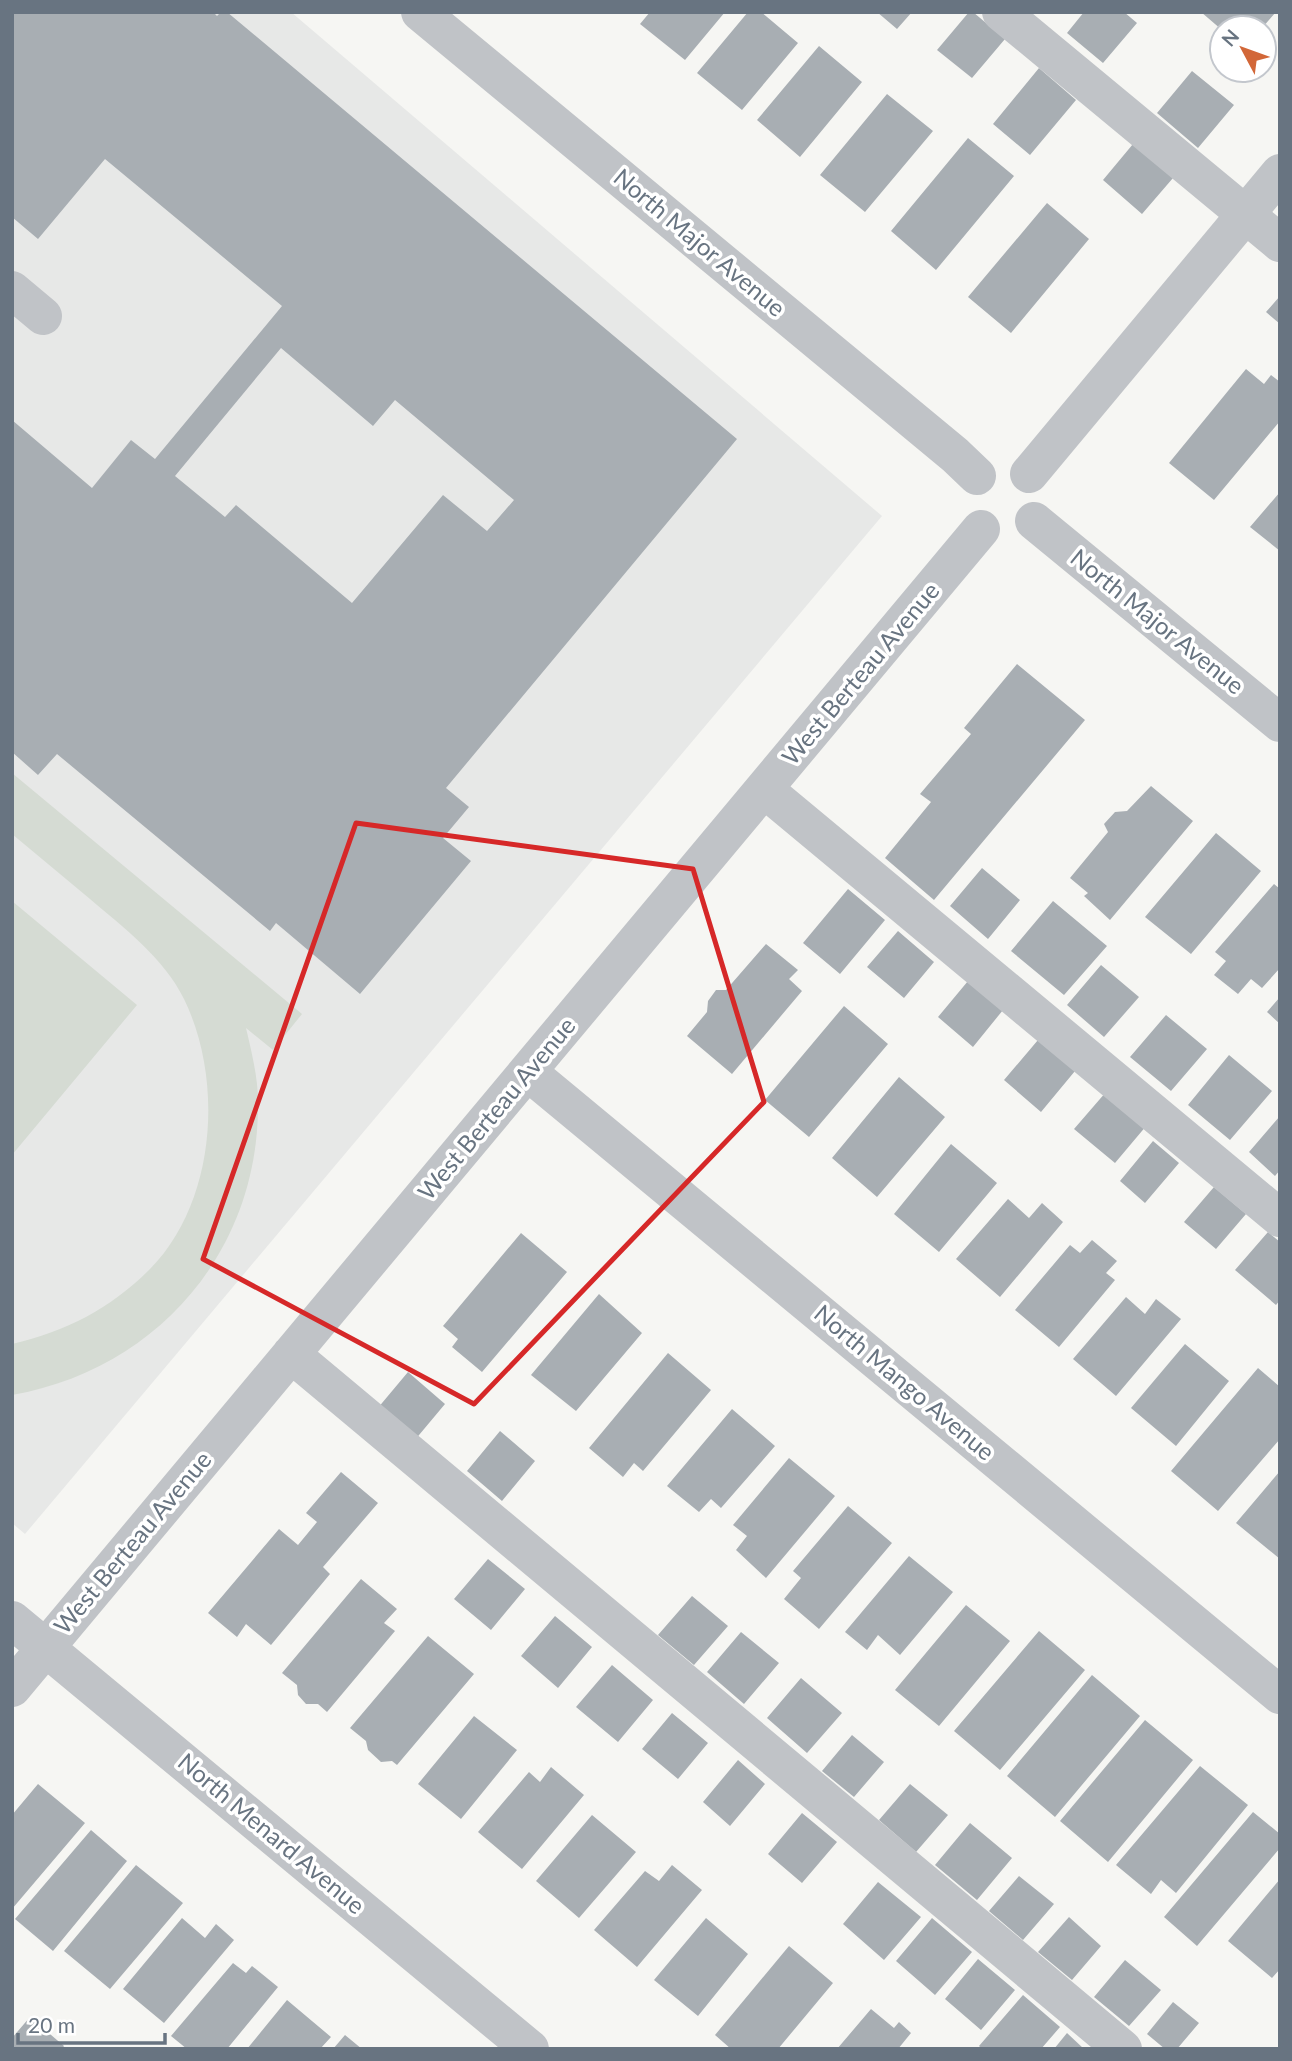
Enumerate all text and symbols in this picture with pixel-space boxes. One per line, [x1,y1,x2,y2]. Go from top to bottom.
north arrow [1208,14,1278,84]
text: N [1216,24,1243,51]
street label: North Major Avenue [608,162,792,322]
street label: North Major Avenue [1065,542,1250,700]
street label: West Berteau Avenue [775,576,945,770]
street label: West Berteau Avenue [411,1011,581,1205]
street label: North Mango Avenue [809,1298,1001,1466]
street label: West Berteau Avenue [47,1445,217,1639]
street label: North Menard Avenue [173,1746,371,1919]
scale bar [18,2002,164,2046]
text: 20 m [28,2012,75,2037]

